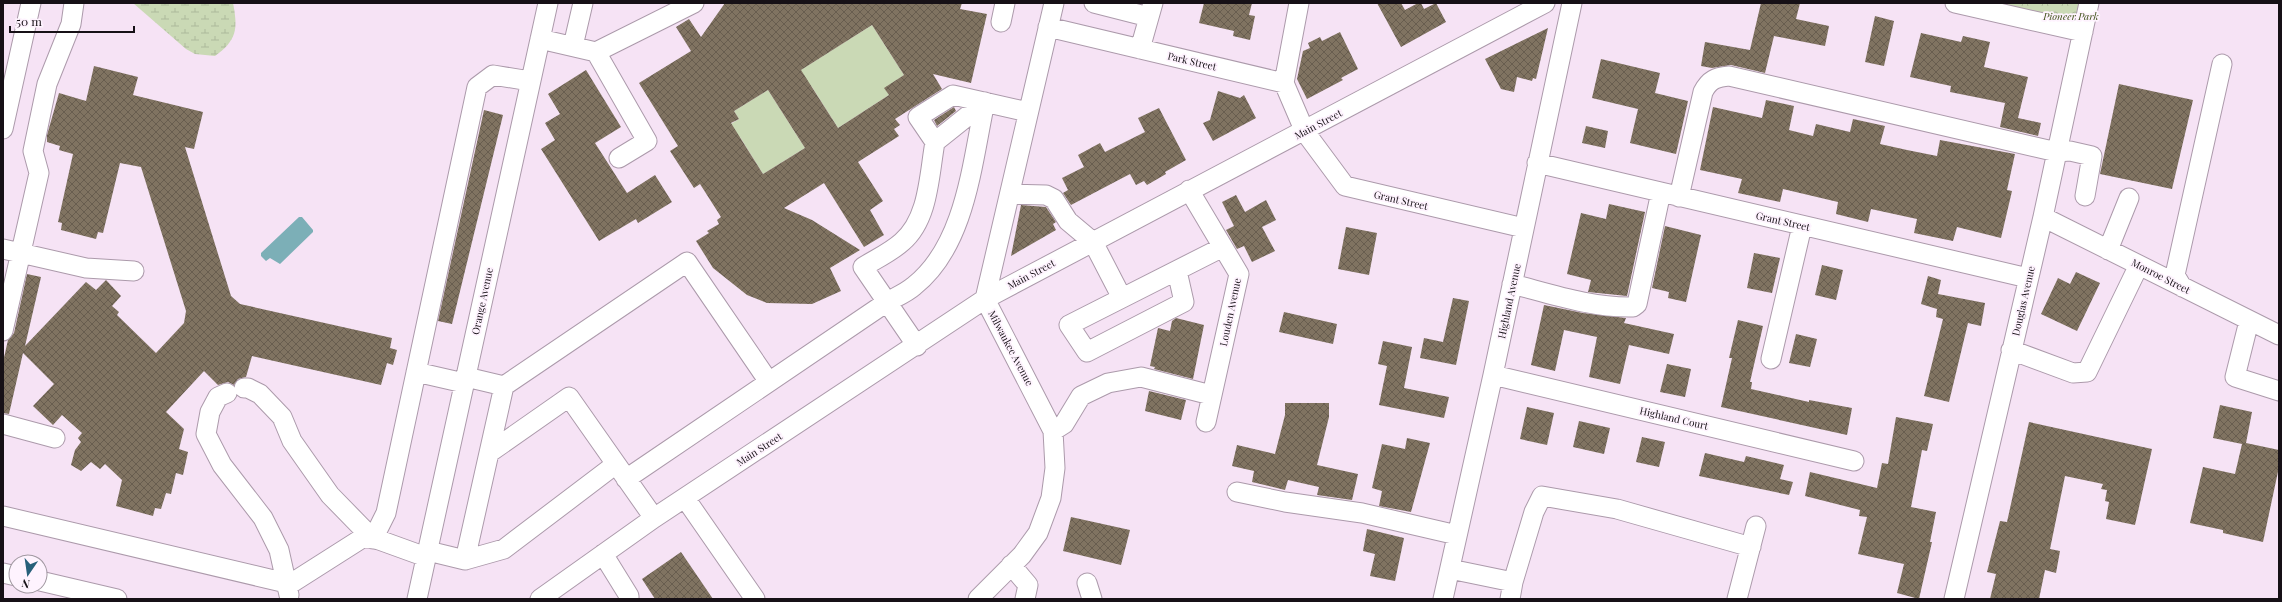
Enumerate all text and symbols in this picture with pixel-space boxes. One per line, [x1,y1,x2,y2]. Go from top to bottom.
scale bar [10,8,134,34]
park label: Pioneer Park [2042,9,2099,23]
text: 50 m [16,13,42,29]
street label: Park Street [1166,49,1218,74]
street label: Main Street [1292,105,1345,142]
street label: Grant Street [1373,187,1430,213]
street label: Grant Street [1755,208,1812,234]
street label: Main Street [1005,255,1058,292]
street label: Monroe Street [2129,255,2193,297]
street label: Highland Avenue [1494,262,1524,340]
street label: Douglas Avenue [2008,265,2038,337]
street label: Orange Avenue [468,266,496,336]
street label: Louden Avenue [1216,277,1244,347]
street label: Milwaukee Avenue [985,308,1037,388]
street label: Highland Court [1638,403,1710,433]
street label: Main Street [733,429,785,469]
north arrow [8,554,48,594]
text: N [20,576,31,592]

